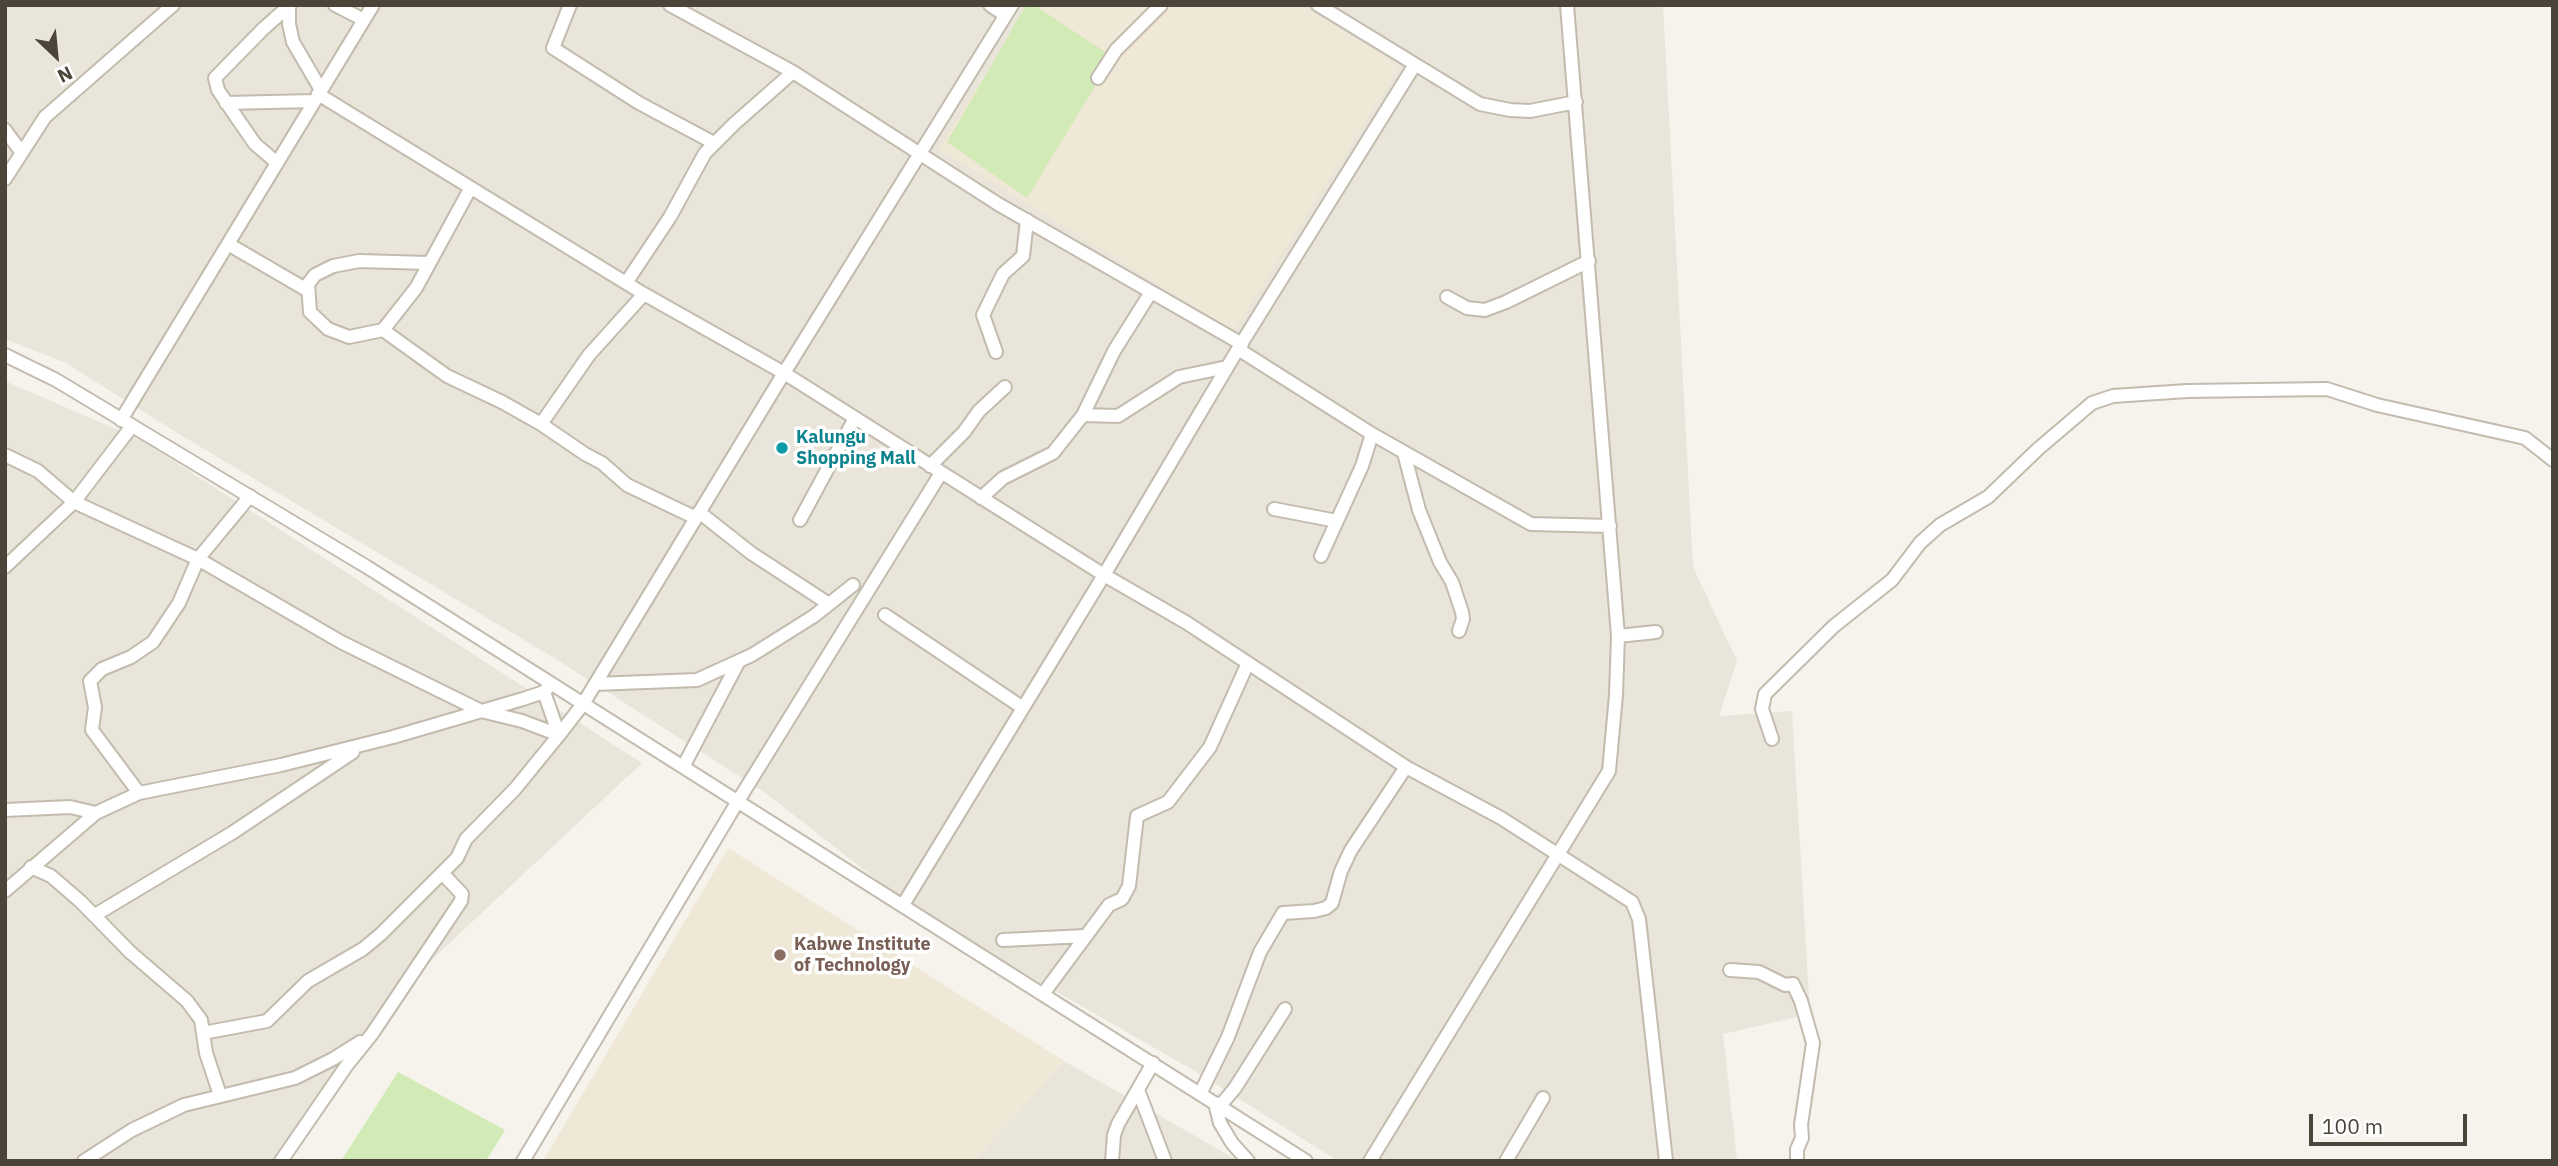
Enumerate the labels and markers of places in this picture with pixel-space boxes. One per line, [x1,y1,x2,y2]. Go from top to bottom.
place label: Kalungu Shopping Mall [796,427,916,470]
marker: Kalungu Shopping Mall [774,440,790,456]
place label: Kabwe Institute of Technology [794,934,931,976]
marker: Kabwe Institute of Technology [772,947,788,963]

